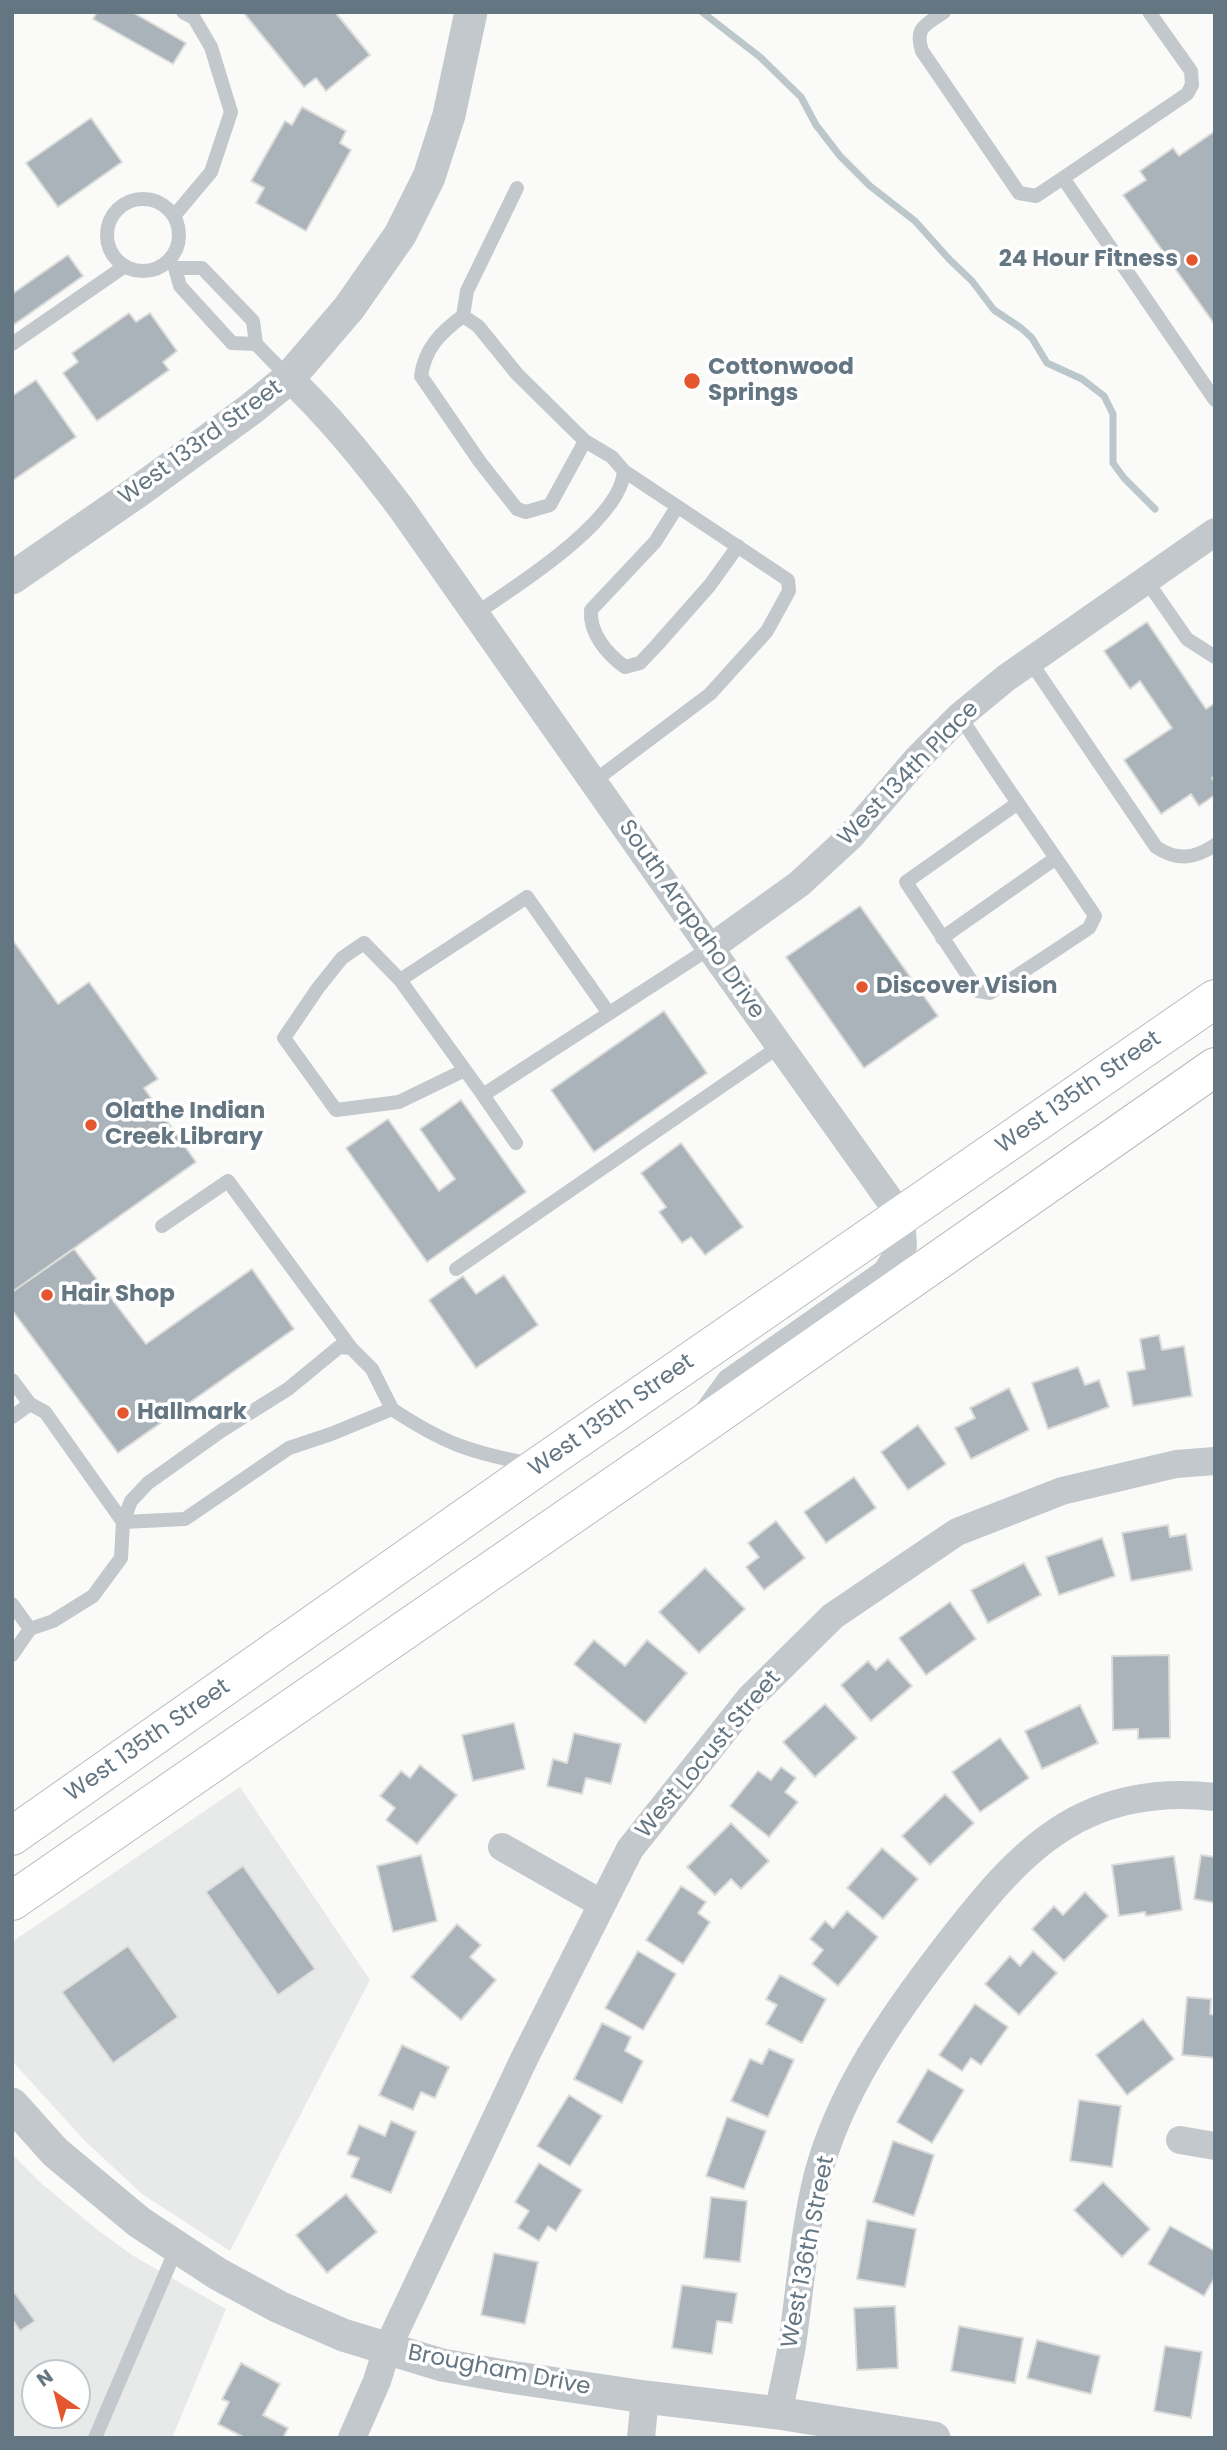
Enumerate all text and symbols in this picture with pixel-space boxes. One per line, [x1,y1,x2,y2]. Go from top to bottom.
place label: 24 Hour Fitness [999,246,1178,274]
marker: 24 Hour Fitness [1184,252,1200,268]
place label: Cottonwood Springs [708,354,854,408]
marker: Cottonwood Springs [682,371,702,391]
street label: West 133rd Street [114,374,288,512]
street label: West 134th Place [833,696,985,852]
street label: South Arapaho Drive [612,815,770,1025]
place label: Discover Vision [876,973,1058,1001]
marker: Discover Vision [854,979,870,995]
street label: West 135th Street [991,1026,1167,1160]
place label: Olathe Indian Creek Library [105,1098,265,1152]
marker: Olathe Indian Creek Library [83,1117,99,1133]
place label: Hair Shop [61,1281,175,1309]
marker: Hair Shop [39,1287,55,1303]
street label: West 135th Street [524,1349,700,1483]
place label: Hallmark [137,1399,247,1427]
marker: Hallmark [115,1405,131,1421]
street label: West Locust Street [631,1666,787,1844]
street label: West 135th Street [60,1674,236,1808]
street label: West 136th Street [777,2154,841,2350]
street label: Brougham Drive [405,2340,593,2402]
north arrow [21,2359,91,2429]
text: N [31,2363,58,2393]

